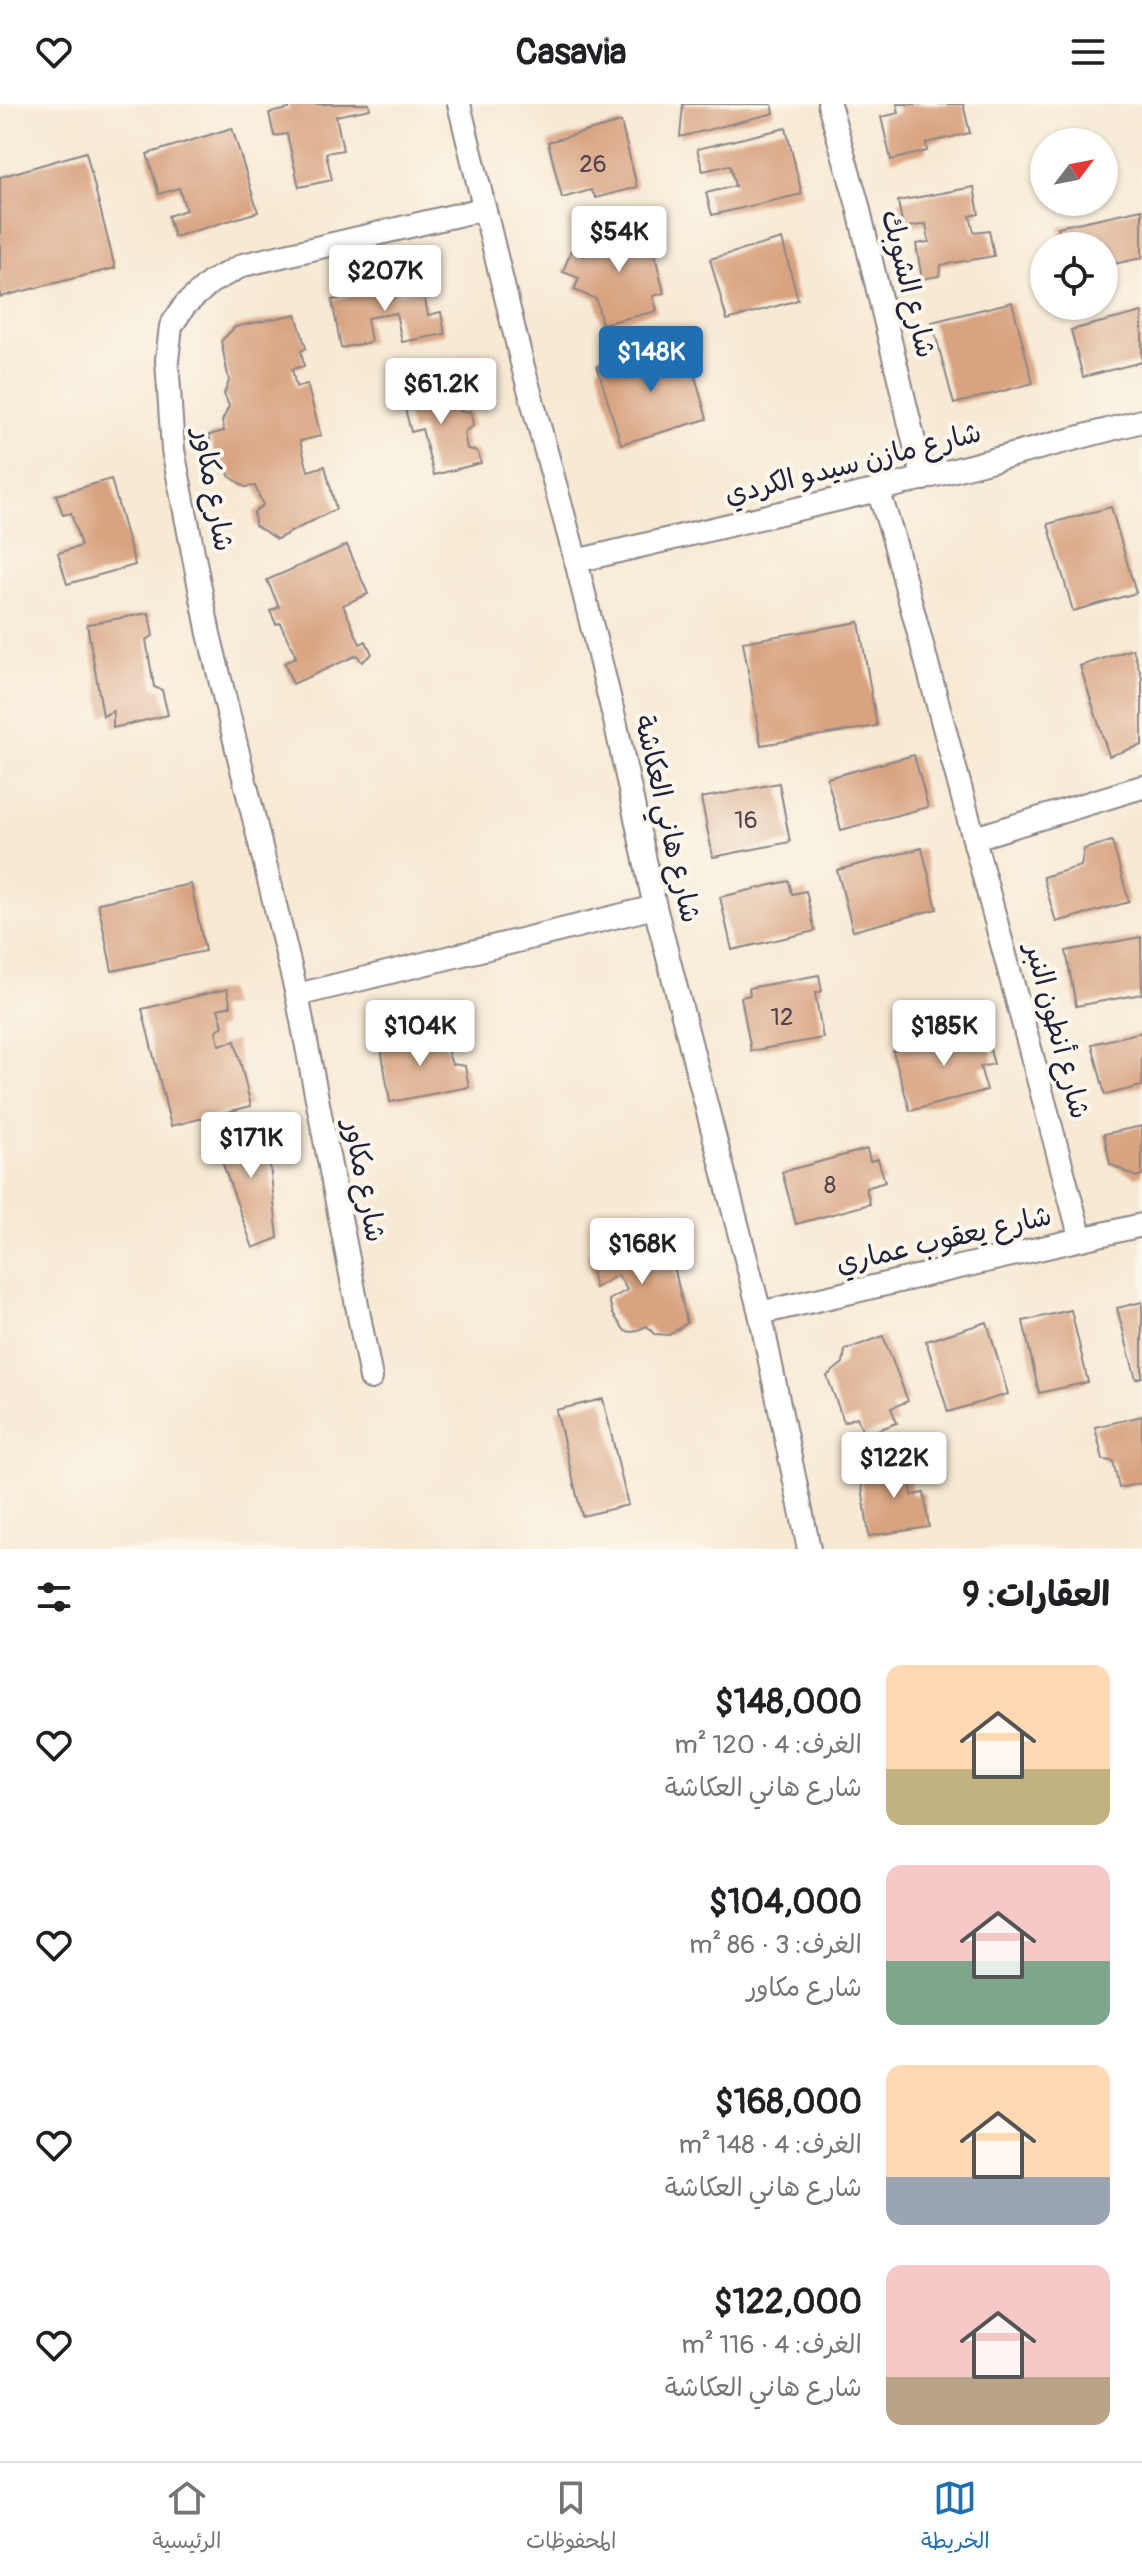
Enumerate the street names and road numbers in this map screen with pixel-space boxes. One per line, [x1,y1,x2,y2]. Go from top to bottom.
street label: شارع الشوبك [872,206,943,362]
street label: شارع مازن سيدو الكردي [721,415,985,515]
street label: شارع مكاور [184,424,241,554]
street label: شارع هاني العكاشة [620,712,708,928]
street label: شارع أنطون النبر [1015,937,1097,1123]
street label: شارع مكاور [334,1115,393,1246]
street label: شارع يعقوب عماري [833,1198,1056,1284]

